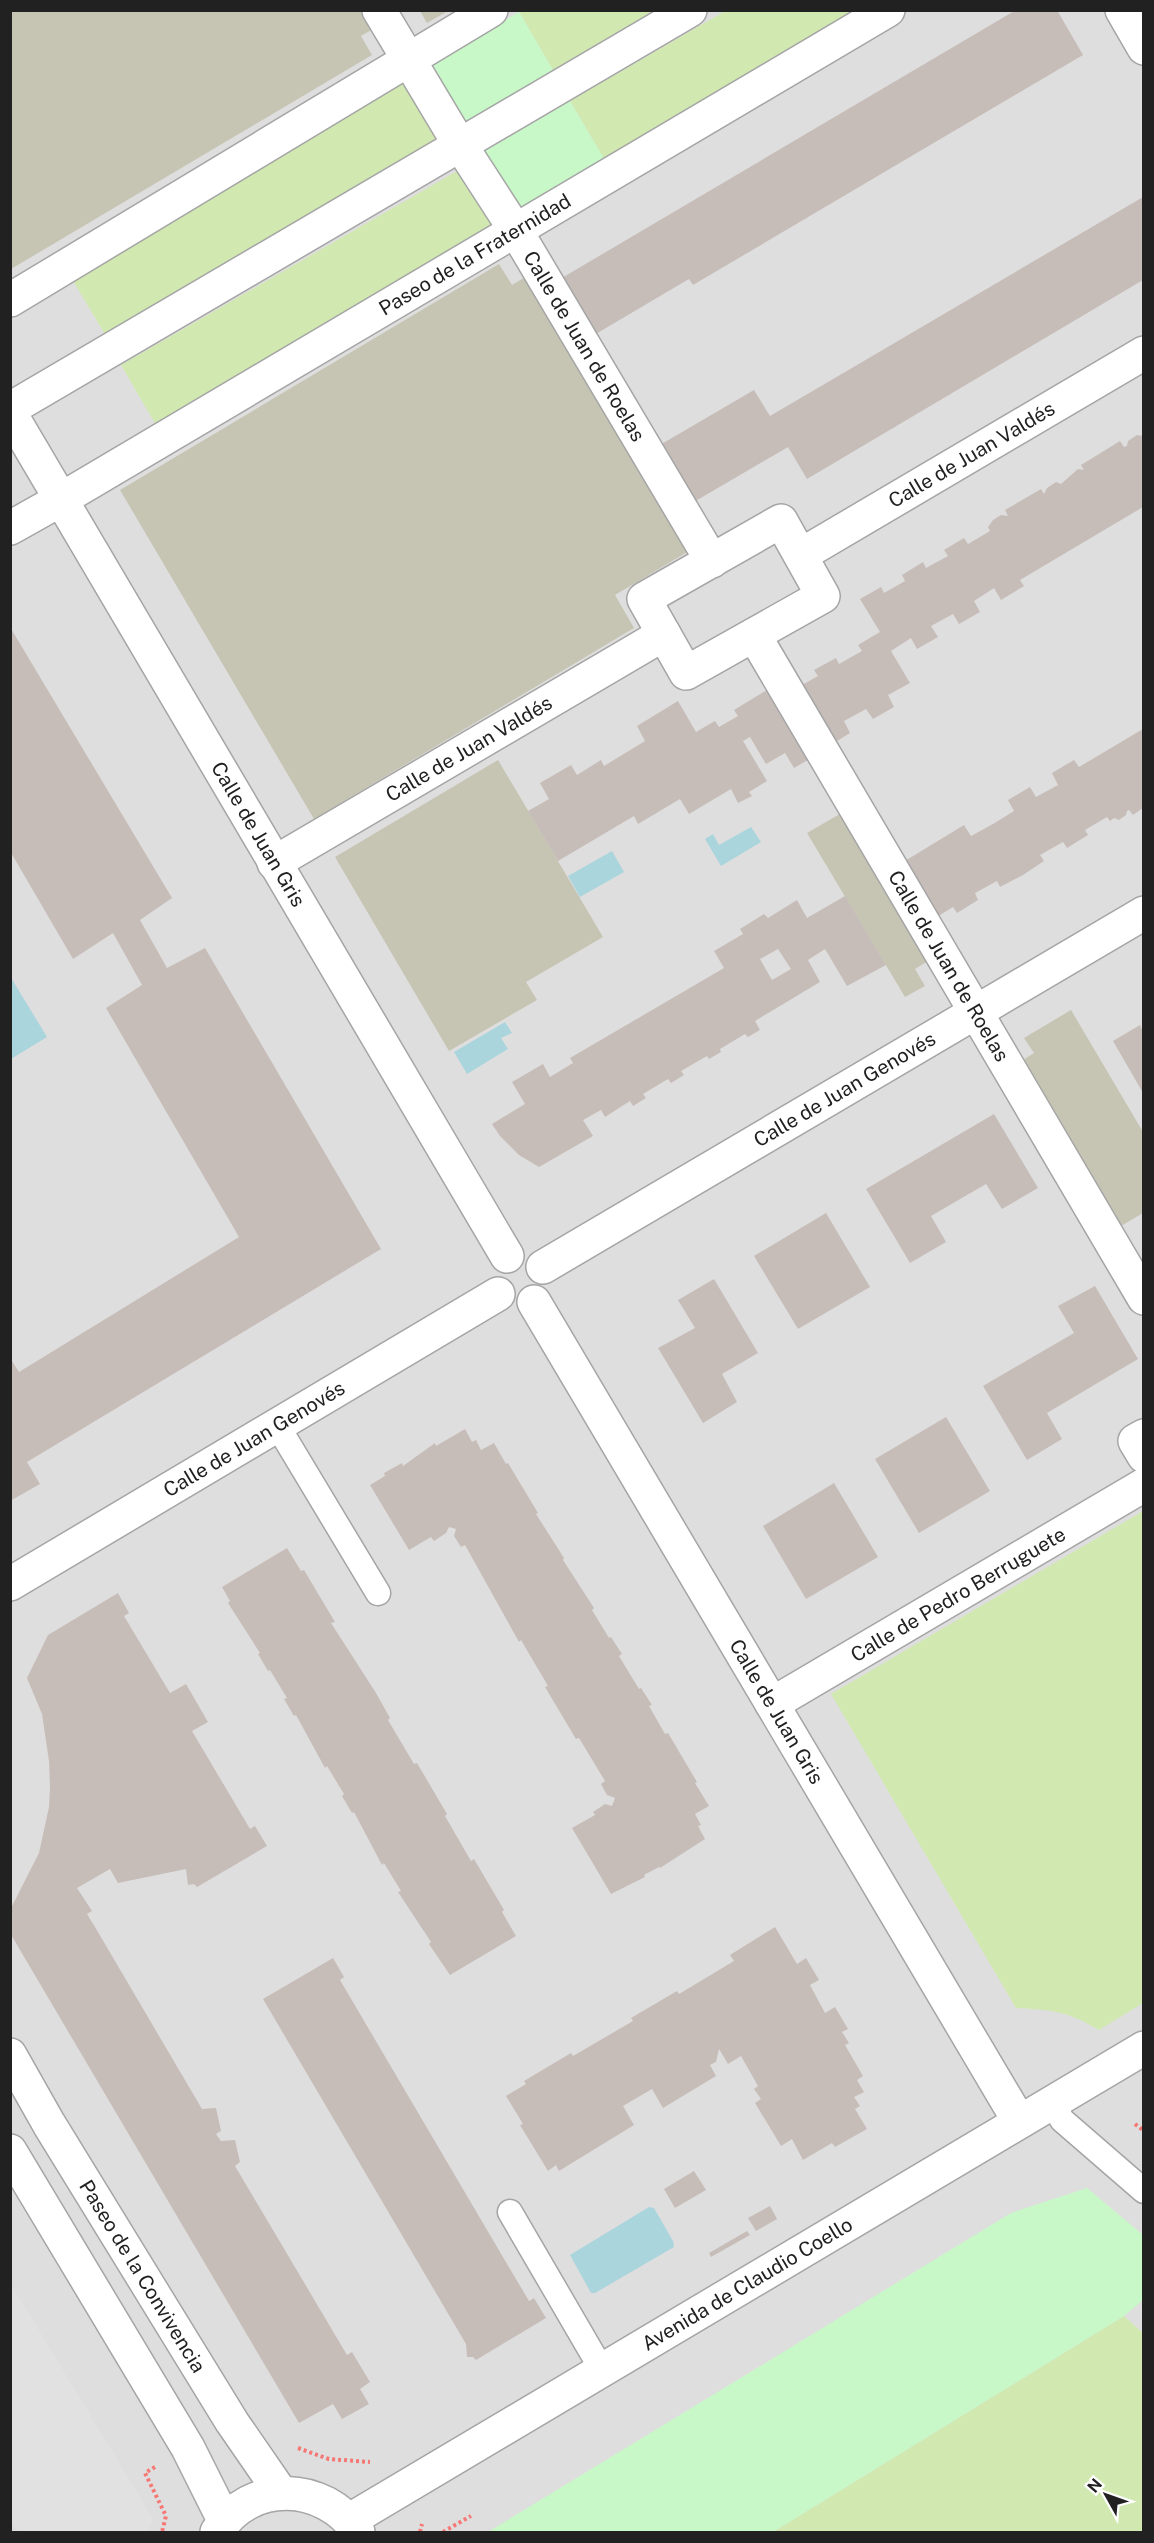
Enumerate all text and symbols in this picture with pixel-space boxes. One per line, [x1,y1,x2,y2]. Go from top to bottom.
street label: Paseo de la Fraternidad [375,188,575,321]
street label: Calle de Juan de Roelas [519,247,650,446]
street label: Calle de Juan Valdés [884,396,1059,513]
street label: Calle de Juan Valdés [381,690,556,807]
street label: Calle de Juan Gris [206,757,310,911]
street label: Calle de Juan de Roelas [883,866,1014,1066]
street label: Calle de Juan Genovés [749,1027,940,1152]
street label: Calle de Juan Genovés [159,1376,349,1502]
street label: Calle de Pedro Berruguete [846,1522,1070,1667]
street label: Calle de Juan Gris [724,1635,829,1788]
street label: Paseo de la Convivencia [74,2176,211,2377]
street label: Avenida de Claudio Coello [637,2212,857,2356]
north arrow [1076,2465,1136,2525]
text: N [1084,2475,1106,2497]

